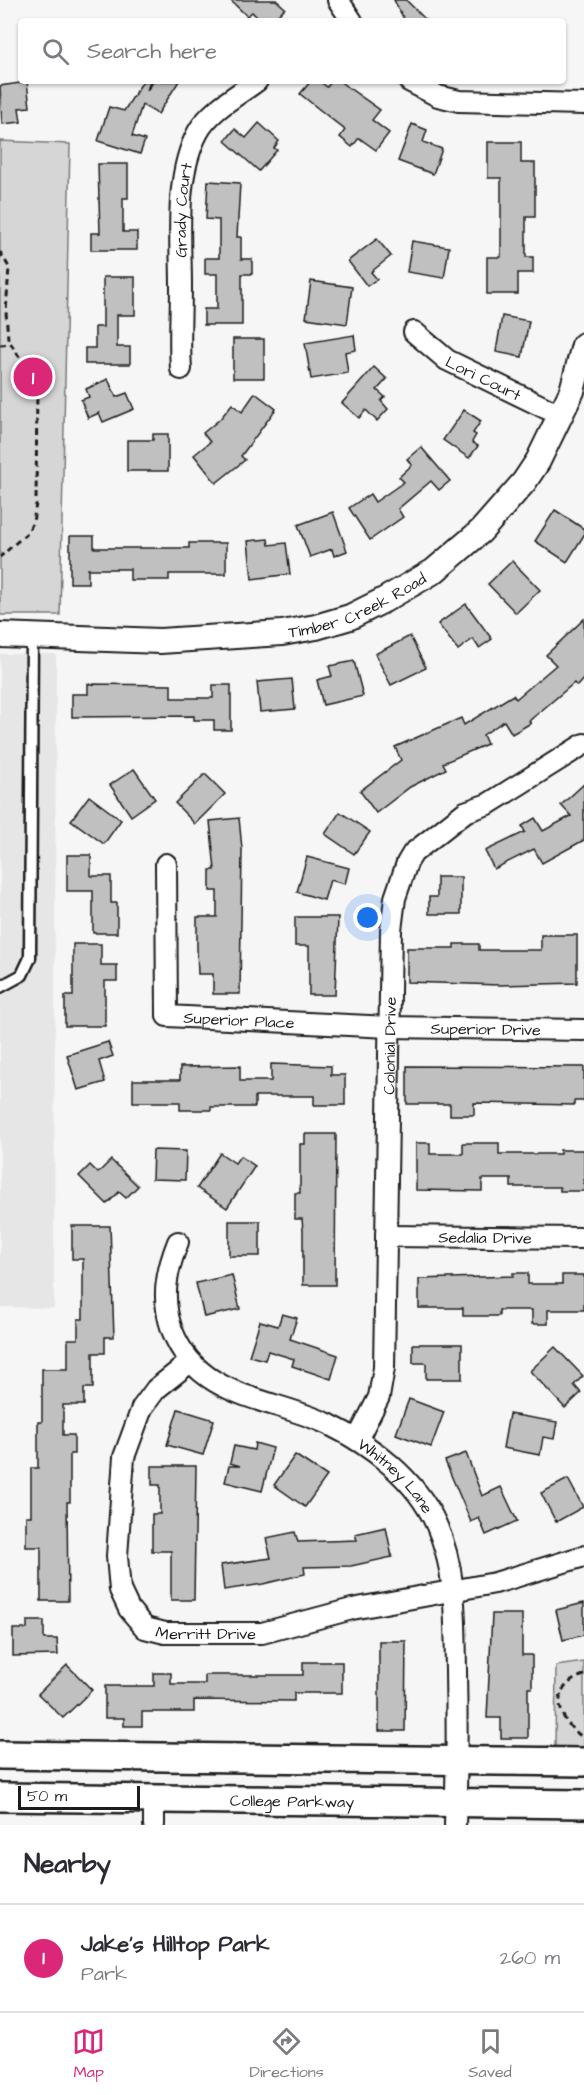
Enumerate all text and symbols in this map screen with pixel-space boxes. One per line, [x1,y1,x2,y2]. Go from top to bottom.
search box [18,18,566,84]
icon: search [39,35,72,68]
text: Search here [87,36,217,67]
street label: Grady Court [170,160,198,258]
street label: Lori Court [442,351,525,407]
pin: 1 [14,354,52,400]
street label: Timber Creek Road [287,568,430,644]
your location [353,903,382,932]
street label: Colonial Drive [378,996,402,1095]
street label: Superior Place [183,1007,295,1034]
street label: Superior Drive [431,1018,541,1041]
street label: Sedalia Drive [438,1227,532,1249]
street label: Whitney Lane [353,1434,438,1518]
street label: Merritt Drive [153,1621,256,1646]
scale bar [18,1783,140,1810]
text: 50 m [27,1785,67,1807]
street label: College Parkway [230,1790,354,1814]
text: Nearby [24,1846,111,1882]
text: Jake's Hilltop Park [81,1929,269,1960]
text: 1 [42,1944,45,1972]
text: 260 m [500,1944,560,1972]
text: Park [81,1960,127,1988]
tab: Map [72,2025,105,2083]
tab: Directions [250,2025,324,2083]
tab: Saved [468,2025,512,2083]

